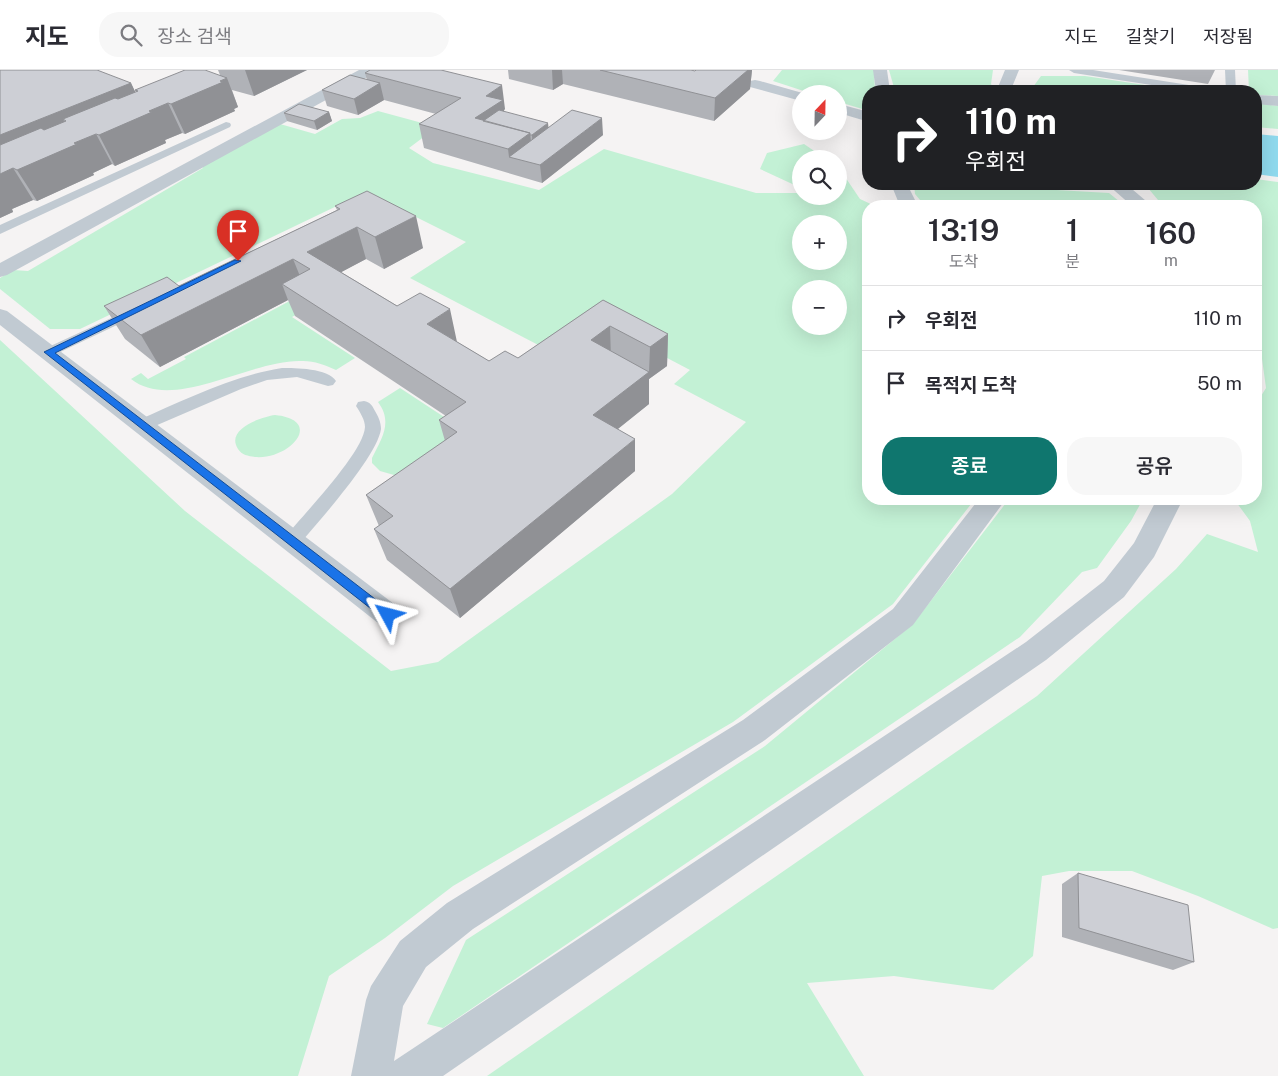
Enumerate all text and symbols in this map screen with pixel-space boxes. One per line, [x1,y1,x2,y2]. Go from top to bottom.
search box [99,12,449,57]
icon: search [117,21,145,49]
text: 지도 [25,22,69,50]
text: 장소 검색 [157,25,232,47]
text: 지도 [1065,26,1098,47]
text: 길찾기 [1126,26,1175,47]
text: 저장됨 [1203,26,1253,47]
north arrow [792,85,848,140]
map controls [792,85,847,335]
text: 110 m [965,101,1057,142]
icon: right [882,105,947,170]
text: 우회전 [965,148,1026,174]
button: search [792,150,847,205]
pin [217,210,259,261]
text: 13:19 [928,212,999,248]
text: 1 [1066,212,1079,248]
button: + [792,215,847,270]
text: 160 [1146,215,1196,251]
icon: arrive [224,217,252,245]
text: m [1164,251,1178,270]
text: 도착 [949,252,978,271]
text: 분 [1065,252,1080,271]
button: − [792,280,847,335]
icon: right [882,304,910,332]
text: 110 m [1194,307,1242,329]
text: 우회전 [925,309,977,331]
icon: arrive [882,369,910,397]
text: 50 m [1197,372,1242,394]
text: 목적지 도착 [925,374,1017,396]
button: 종료 [882,437,1057,495]
button: 공유 [1067,437,1242,495]
position arrow [361,588,413,640]

